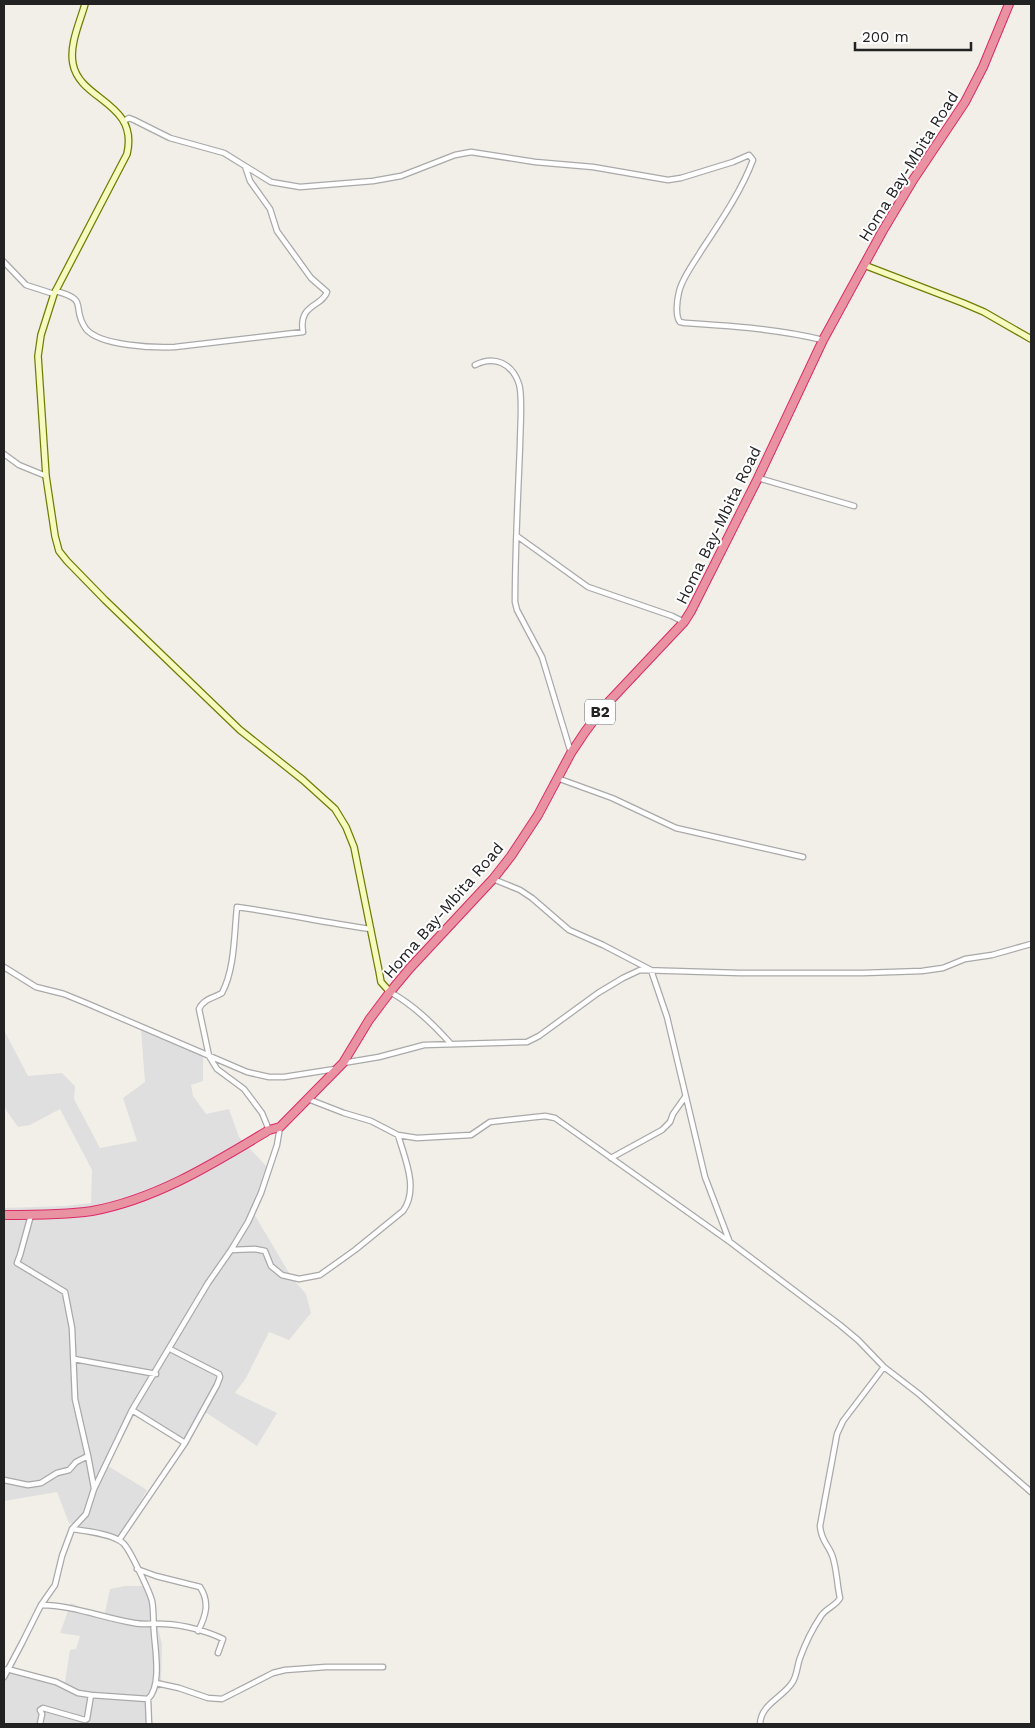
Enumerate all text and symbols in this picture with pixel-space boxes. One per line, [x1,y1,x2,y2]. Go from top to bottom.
scale bar [855,20,971,52]
text: 200 m [862,28,909,46]
street label: Homa Bay-Mbita Road [854,88,962,245]
street label: Homa Bay-Mbita Road [672,443,765,607]
road number: B2 [585,700,615,724]
street label: Homa Bay-Mbita Road [379,839,507,982]

